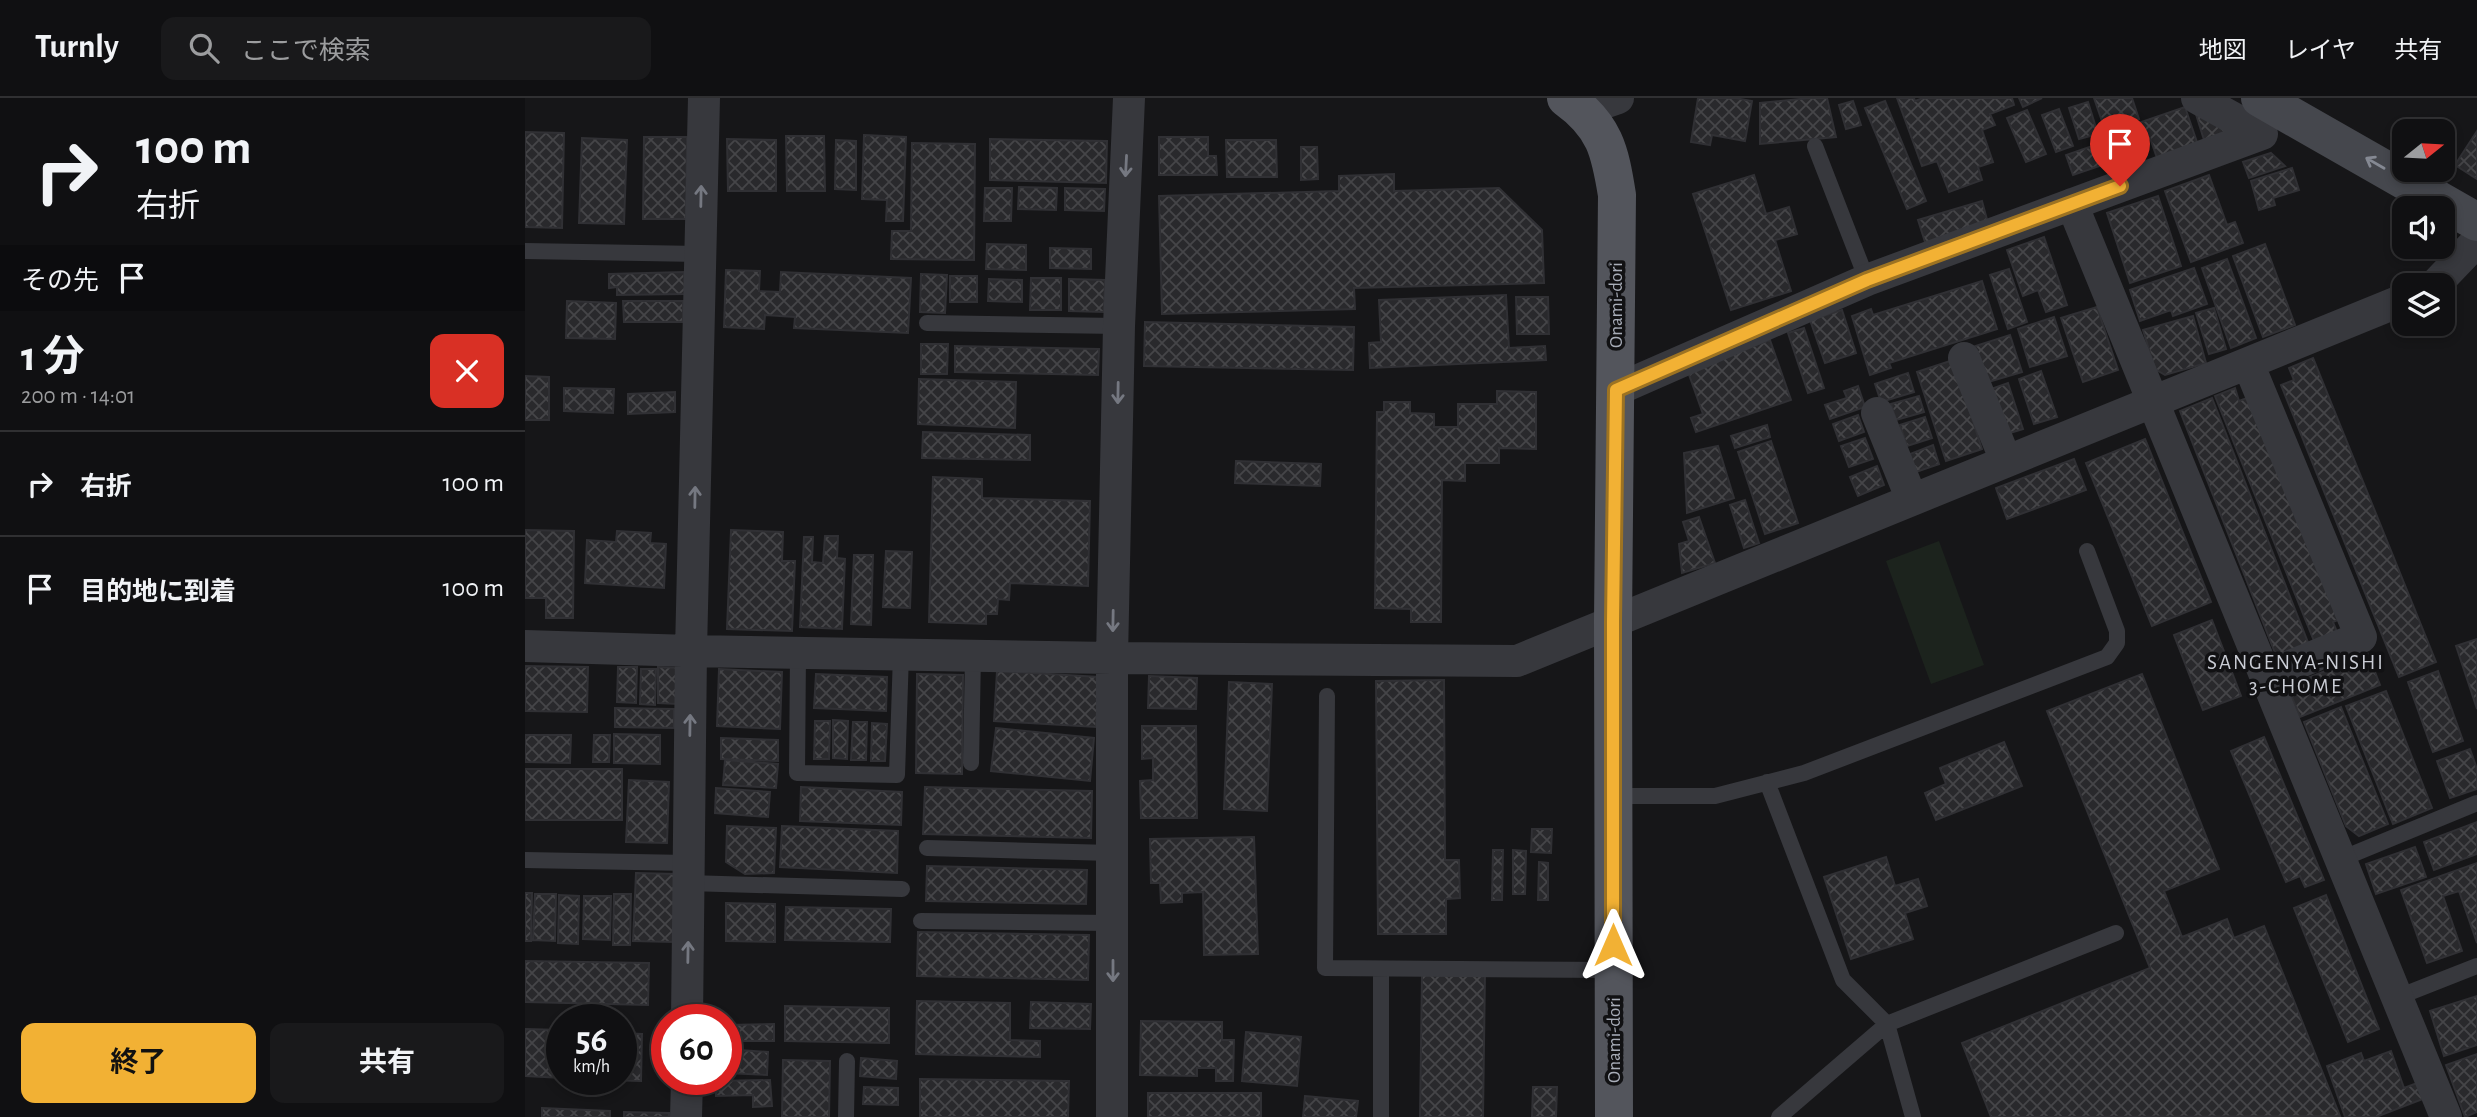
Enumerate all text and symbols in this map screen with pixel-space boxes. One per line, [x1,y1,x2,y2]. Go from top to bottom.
search box [161,17,651,80]
icon: search [185,29,223,67]
text: Turnly [35,31,119,64]
text: ここで検索 [241,38,371,64]
text: 地図 [2199,39,2247,63]
text: レイヤ [2285,39,2356,63]
text: 共有 [2394,39,2442,63]
pin [2090,114,2150,186]
north arrow [2392,119,2455,182]
map controls [2392,119,2455,336]
text: 100 m [136,124,252,173]
icon: arrive [2101,125,2139,163]
icon: right [21,126,112,217]
one-way arrow [1120,154,1133,177]
one-way arrow [2366,156,2386,170]
one-way arrow [695,185,708,208]
text: 右折 [136,190,200,222]
button: sound [2392,196,2455,259]
icon: arrive [113,259,151,297]
street label: Onami-dori [1607,262,1626,348]
text: その先 [21,268,99,294]
button: layers [2392,273,2455,336]
button: close [430,334,504,408]
text: 1 分 [21,336,84,378]
one-way arrow [1111,382,1124,405]
text: 200 m · 14:01 [21,385,135,408]
icon: right [21,465,59,503]
text: 100 m [443,470,504,496]
text: 右折 [80,474,132,500]
one-way arrow [688,486,701,509]
icon: arrive [21,570,59,608]
text: 100 m [443,575,504,601]
text: 目的地に到着 [80,579,236,605]
one-way arrow [1106,609,1120,632]
district label: SANGENYA-NISHI 3-CHOME [2207,652,2385,697]
one-way arrow [683,713,697,736]
position arrow [1576,908,1650,982]
one-way arrow [681,941,695,964]
one-way arrow [1106,959,1120,982]
street label: Onami-dori [1605,997,1624,1083]
speed limit sign: 60 [651,1004,742,1095]
button: 終了 [21,1023,256,1103]
button: 共有 [270,1023,504,1103]
text: 56 [575,1023,608,1058]
text: km/h [573,1058,610,1076]

